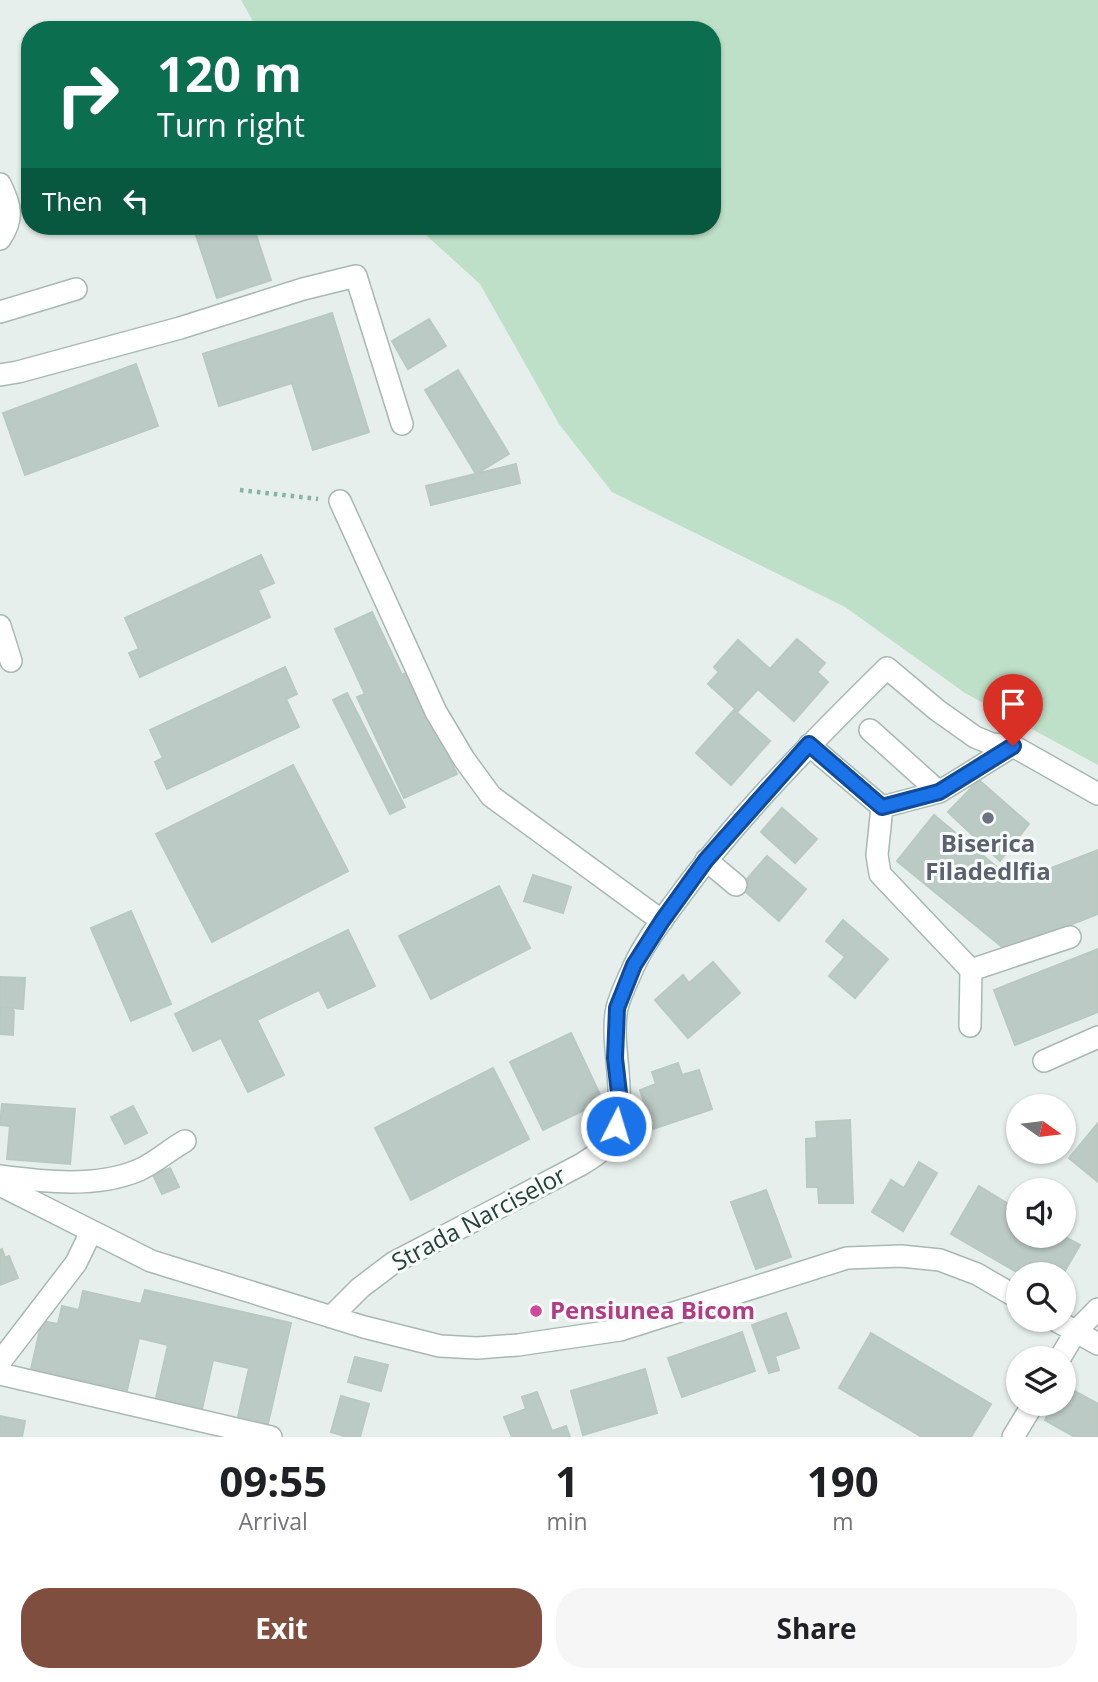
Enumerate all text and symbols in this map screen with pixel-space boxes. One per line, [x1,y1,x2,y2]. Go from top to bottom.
text: 120 m [157,40,302,106]
icon: right [42,49,133,140]
text: Turn right [157,103,305,146]
icon: left [117,182,155,220]
text: Then [42,183,103,219]
pin [983,674,1043,746]
icon: arrive [994,685,1032,723]
marker: Biserica Filadedlfia [980,810,996,826]
place label: Biserica Filadedlfia [925,826,1051,887]
position arrow [579,1089,653,1163]
north arrow [1006,1094,1076,1164]
map controls [1006,1094,1076,1416]
street label: Strada Narciselor [385,1158,571,1278]
button: sound [1006,1178,1076,1248]
button: search [1006,1262,1076,1332]
place label: Pensiunea Bicom [550,1293,755,1326]
marker: Pensiunea Bicom [528,1303,544,1319]
button: layers [1006,1346,1076,1416]
text: 09:55 [219,1452,327,1509]
text: 1 [555,1452,579,1509]
text: 190 [807,1452,879,1509]
text: Arrival [239,1505,308,1537]
text: min [546,1505,588,1537]
text: m [832,1505,853,1537]
button: Exit [21,1588,542,1668]
button: Share [556,1588,1077,1668]

